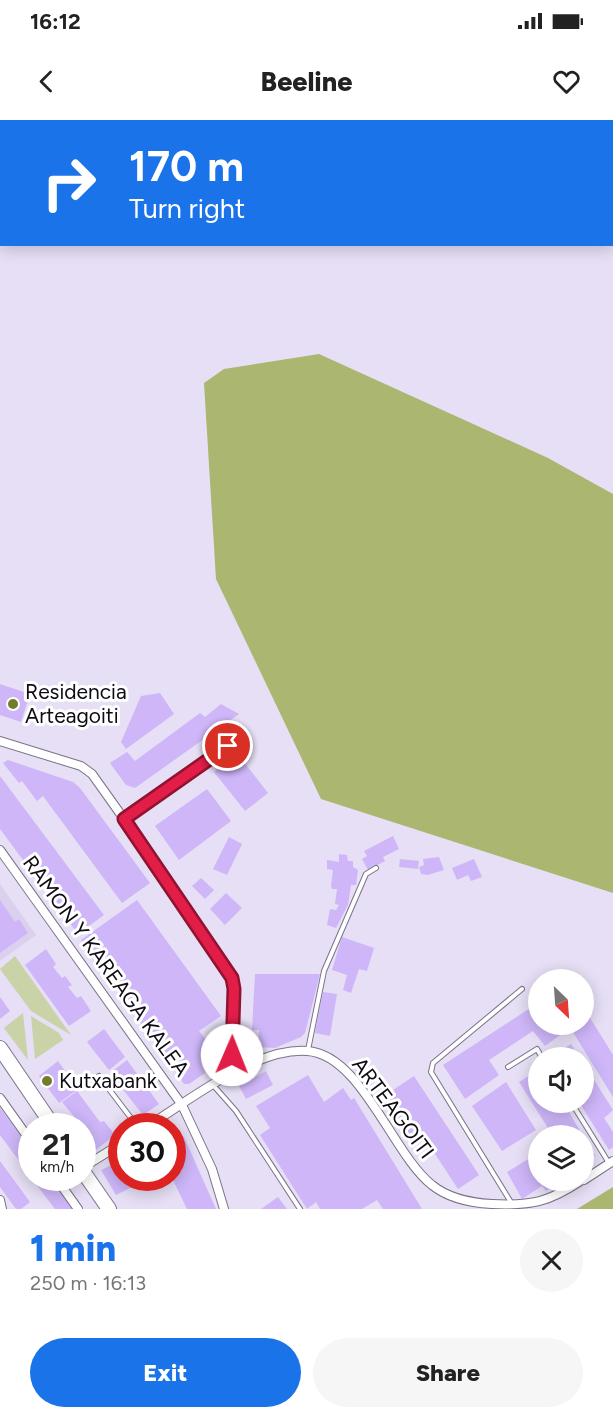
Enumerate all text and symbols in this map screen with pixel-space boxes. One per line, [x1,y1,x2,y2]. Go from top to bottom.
text: 16:12 [30,8,81,35]
icon: back [30,65,63,98]
text: Beeline [261,65,352,98]
icon: heart [550,65,583,98]
text: 170 m [129,141,244,192]
icon: right [30,144,108,222]
text: Turn right [129,192,245,225]
place label: Residencia Arteagoiti [25,679,127,728]
marker: Residencia Arteagoiti [6,697,20,711]
pin [202,720,253,771]
icon: arrive [211,729,244,762]
street label: RAMON Y KAREAGA KALEA [18,850,195,1081]
north arrow [528,969,594,1035]
map controls [528,969,594,1191]
position arrow [200,1023,264,1087]
button: sound [528,1047,594,1113]
street label: ARTEAGOITI [347,1052,440,1163]
place label: Kutxabank [59,1068,158,1093]
marker: Kutxabank [40,1074,54,1088]
speed limit sign: 30 [108,1113,186,1191]
button: layers [528,1125,594,1191]
text: 21 [42,1126,72,1163]
text: km/h [40,1158,74,1176]
text: 1 min [30,1227,116,1270]
button: close [520,1229,583,1292]
text: 250 m · 16:13 [30,1271,146,1295]
button: Exit [30,1338,301,1407]
button: Share [313,1338,583,1407]

